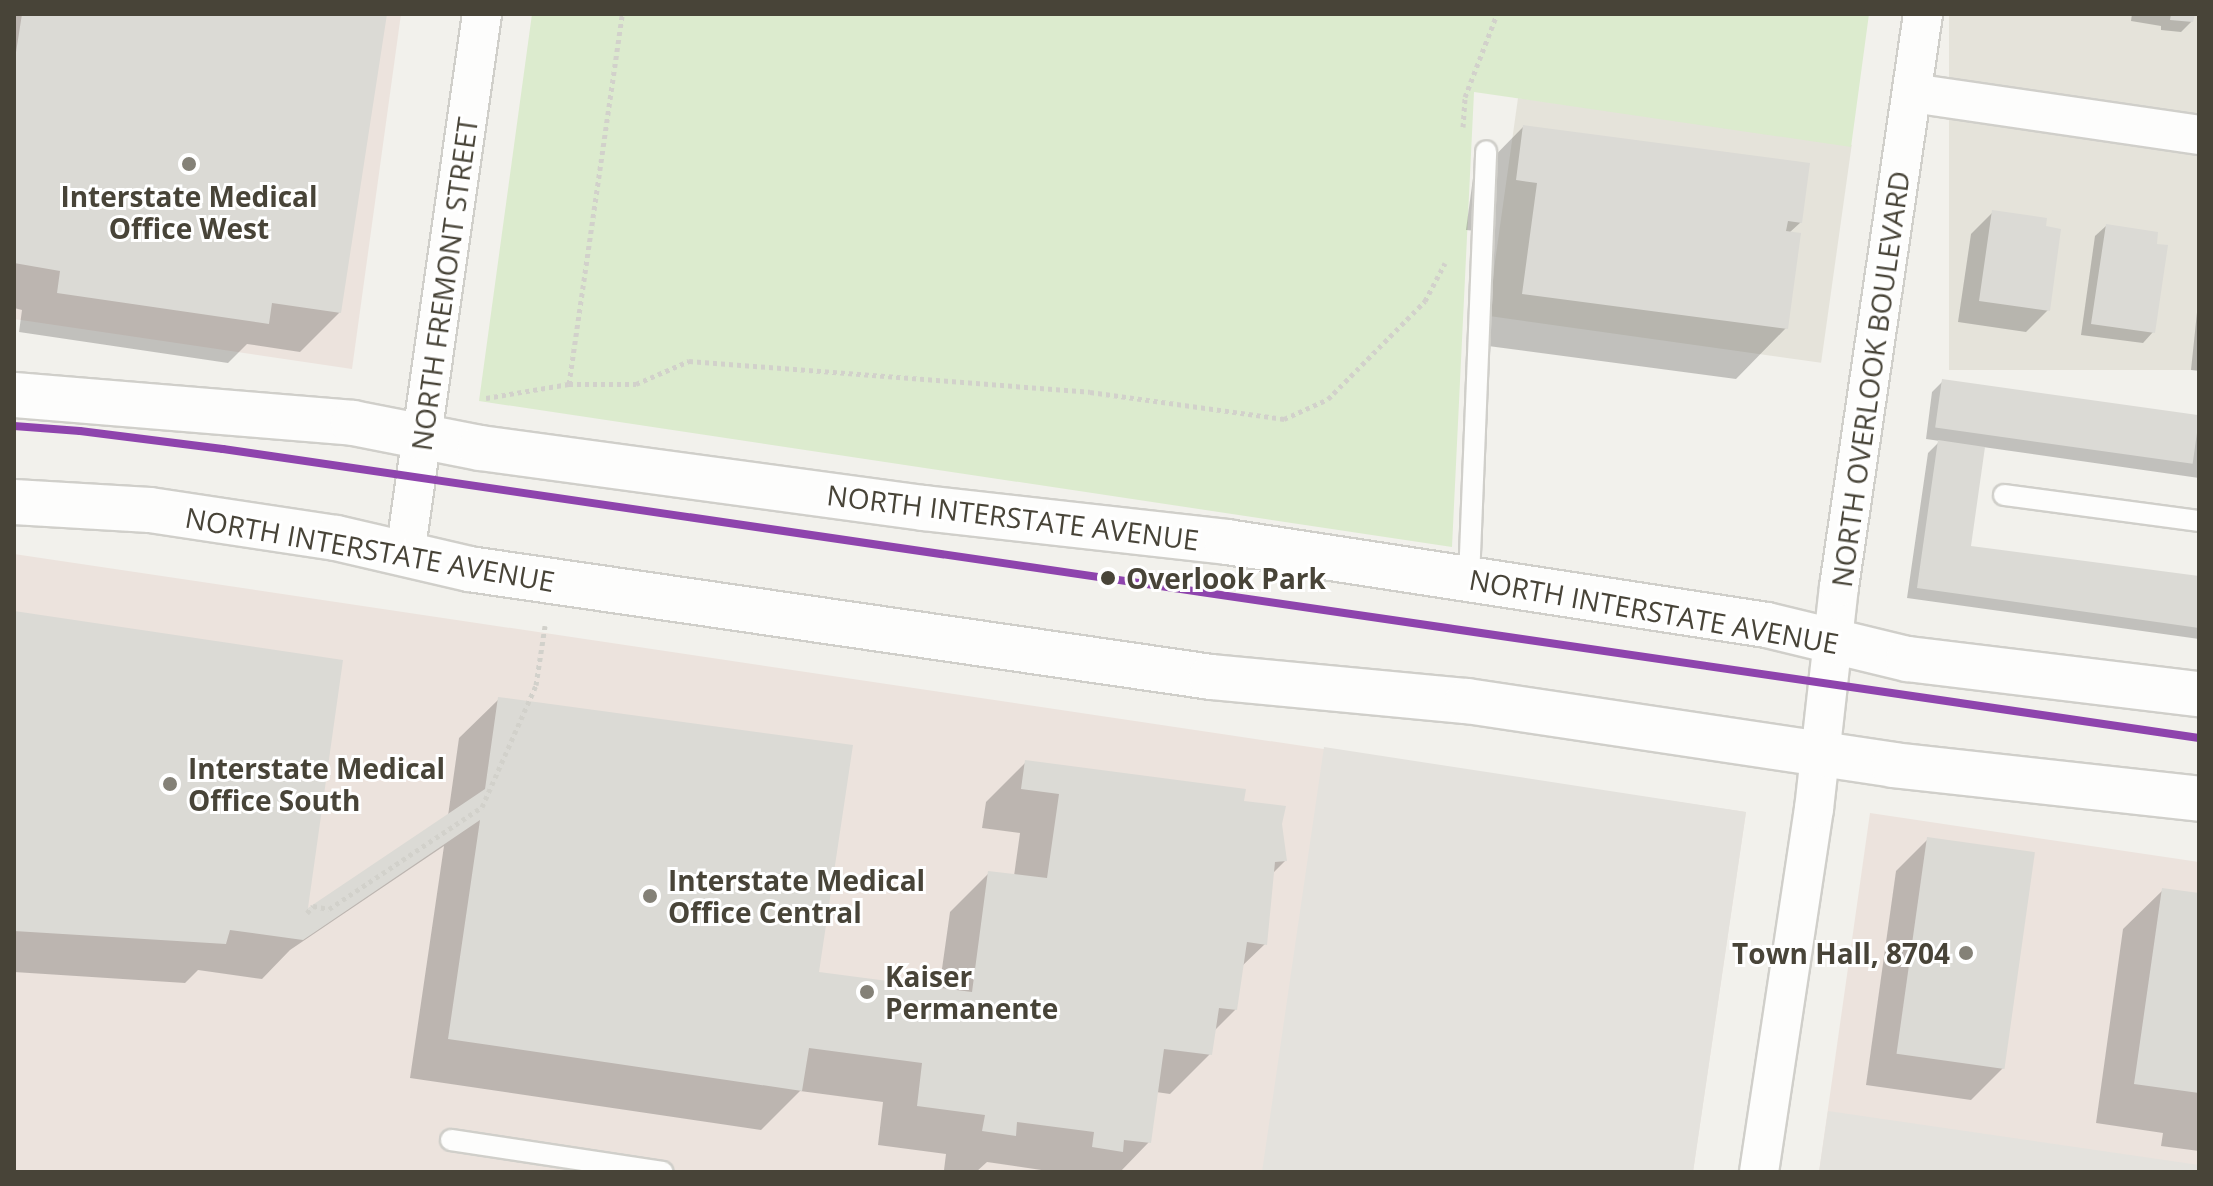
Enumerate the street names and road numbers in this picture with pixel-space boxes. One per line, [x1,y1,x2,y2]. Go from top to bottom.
street label: NORTH FREMONT STREET [404,115,484,453]
street label: NORTH OVERLOOK BOULEVARD [1824,169,1916,589]
street label: NORTH INTERSTATE AVENUE [825,478,1201,556]
street label: NORTH INTERSTATE AVENUE [183,500,557,598]
street label: NORTH INTERSTATE AVENUE [1467,562,1841,660]

